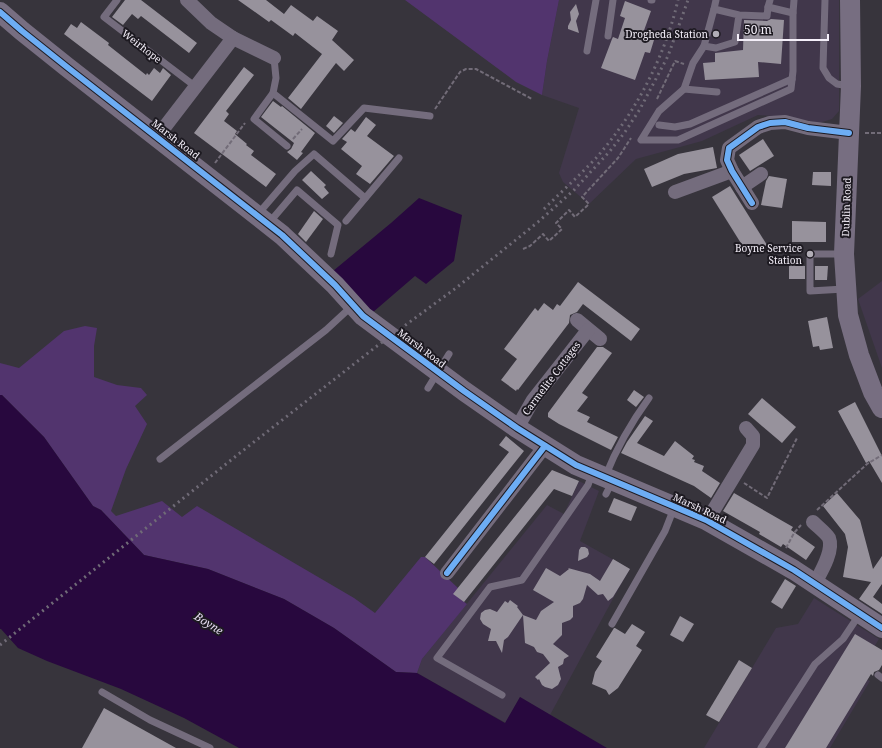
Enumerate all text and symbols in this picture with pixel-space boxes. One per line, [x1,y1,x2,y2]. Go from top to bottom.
scale bar [738,16,828,42]
text: 50 m [744,21,772,38]
street label: Weirhope [119,26,165,66]
place label: Drogheda Station [625,27,709,41]
marker: Drogheda Station [711,29,721,39]
street label: Marsh Road [149,116,203,162]
street label: Dublin Road [838,177,854,237]
place label: Boyne Service Station [735,241,803,267]
marker: Boyne Service Station [805,249,815,259]
street label: Marsh Road [395,325,449,371]
street label: Carmelite Cottages [519,338,584,418]
street label: Marsh Road [671,490,729,526]
water label: Boyne [191,608,227,638]

